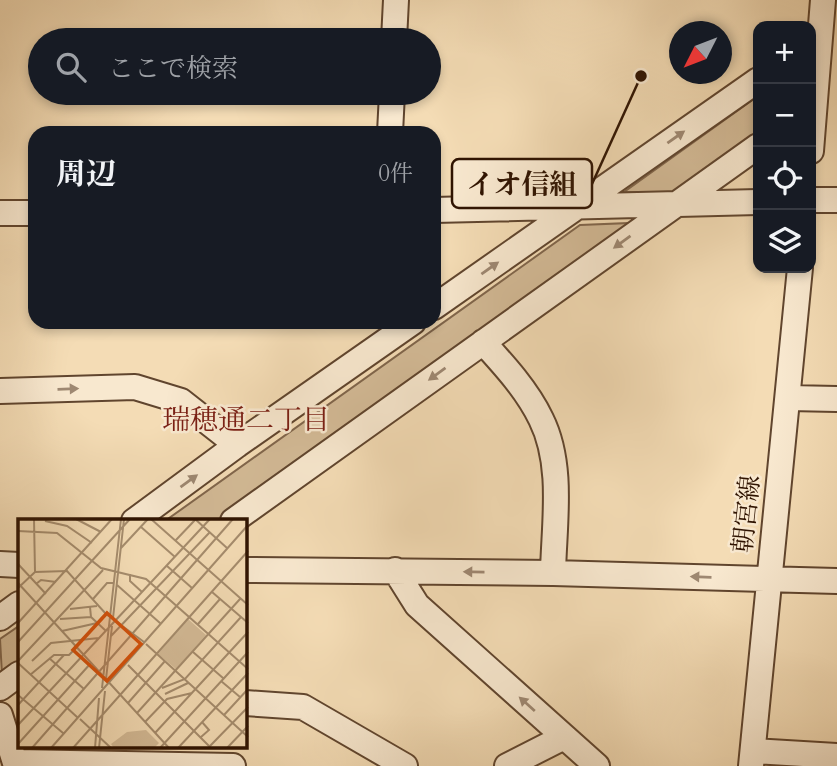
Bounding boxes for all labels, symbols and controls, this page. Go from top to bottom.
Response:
north arrow [669,21,732,84]
map controls [753,21,816,273]
button: + [753,21,816,84]
search box [28,28,441,105]
icon: search [52,48,90,86]
text: ここで検索 [108,51,238,86]
button: − [753,84,816,147]
one-way arrow [667,130,685,144]
button: locate [753,147,816,210]
text: 周辺 [56,154,116,195]
text: 0件 [378,158,413,189]
callout: イオ信組 [452,159,592,208]
text: イオ信組 [466,166,578,204]
button: layers [753,210,816,273]
one-way arrow [613,235,631,249]
one-way arrow [481,261,499,275]
one-way arrow [428,367,446,381]
one-way arrow [57,384,79,395]
district label: 瑞穂通二丁目 [162,401,330,439]
street label: 朝宮線 [725,473,768,555]
one-way arrow [180,474,198,488]
inset map [18,519,247,748]
one-way arrow [463,566,485,577]
one-way arrow [690,571,712,583]
one-way arrow [519,697,536,712]

